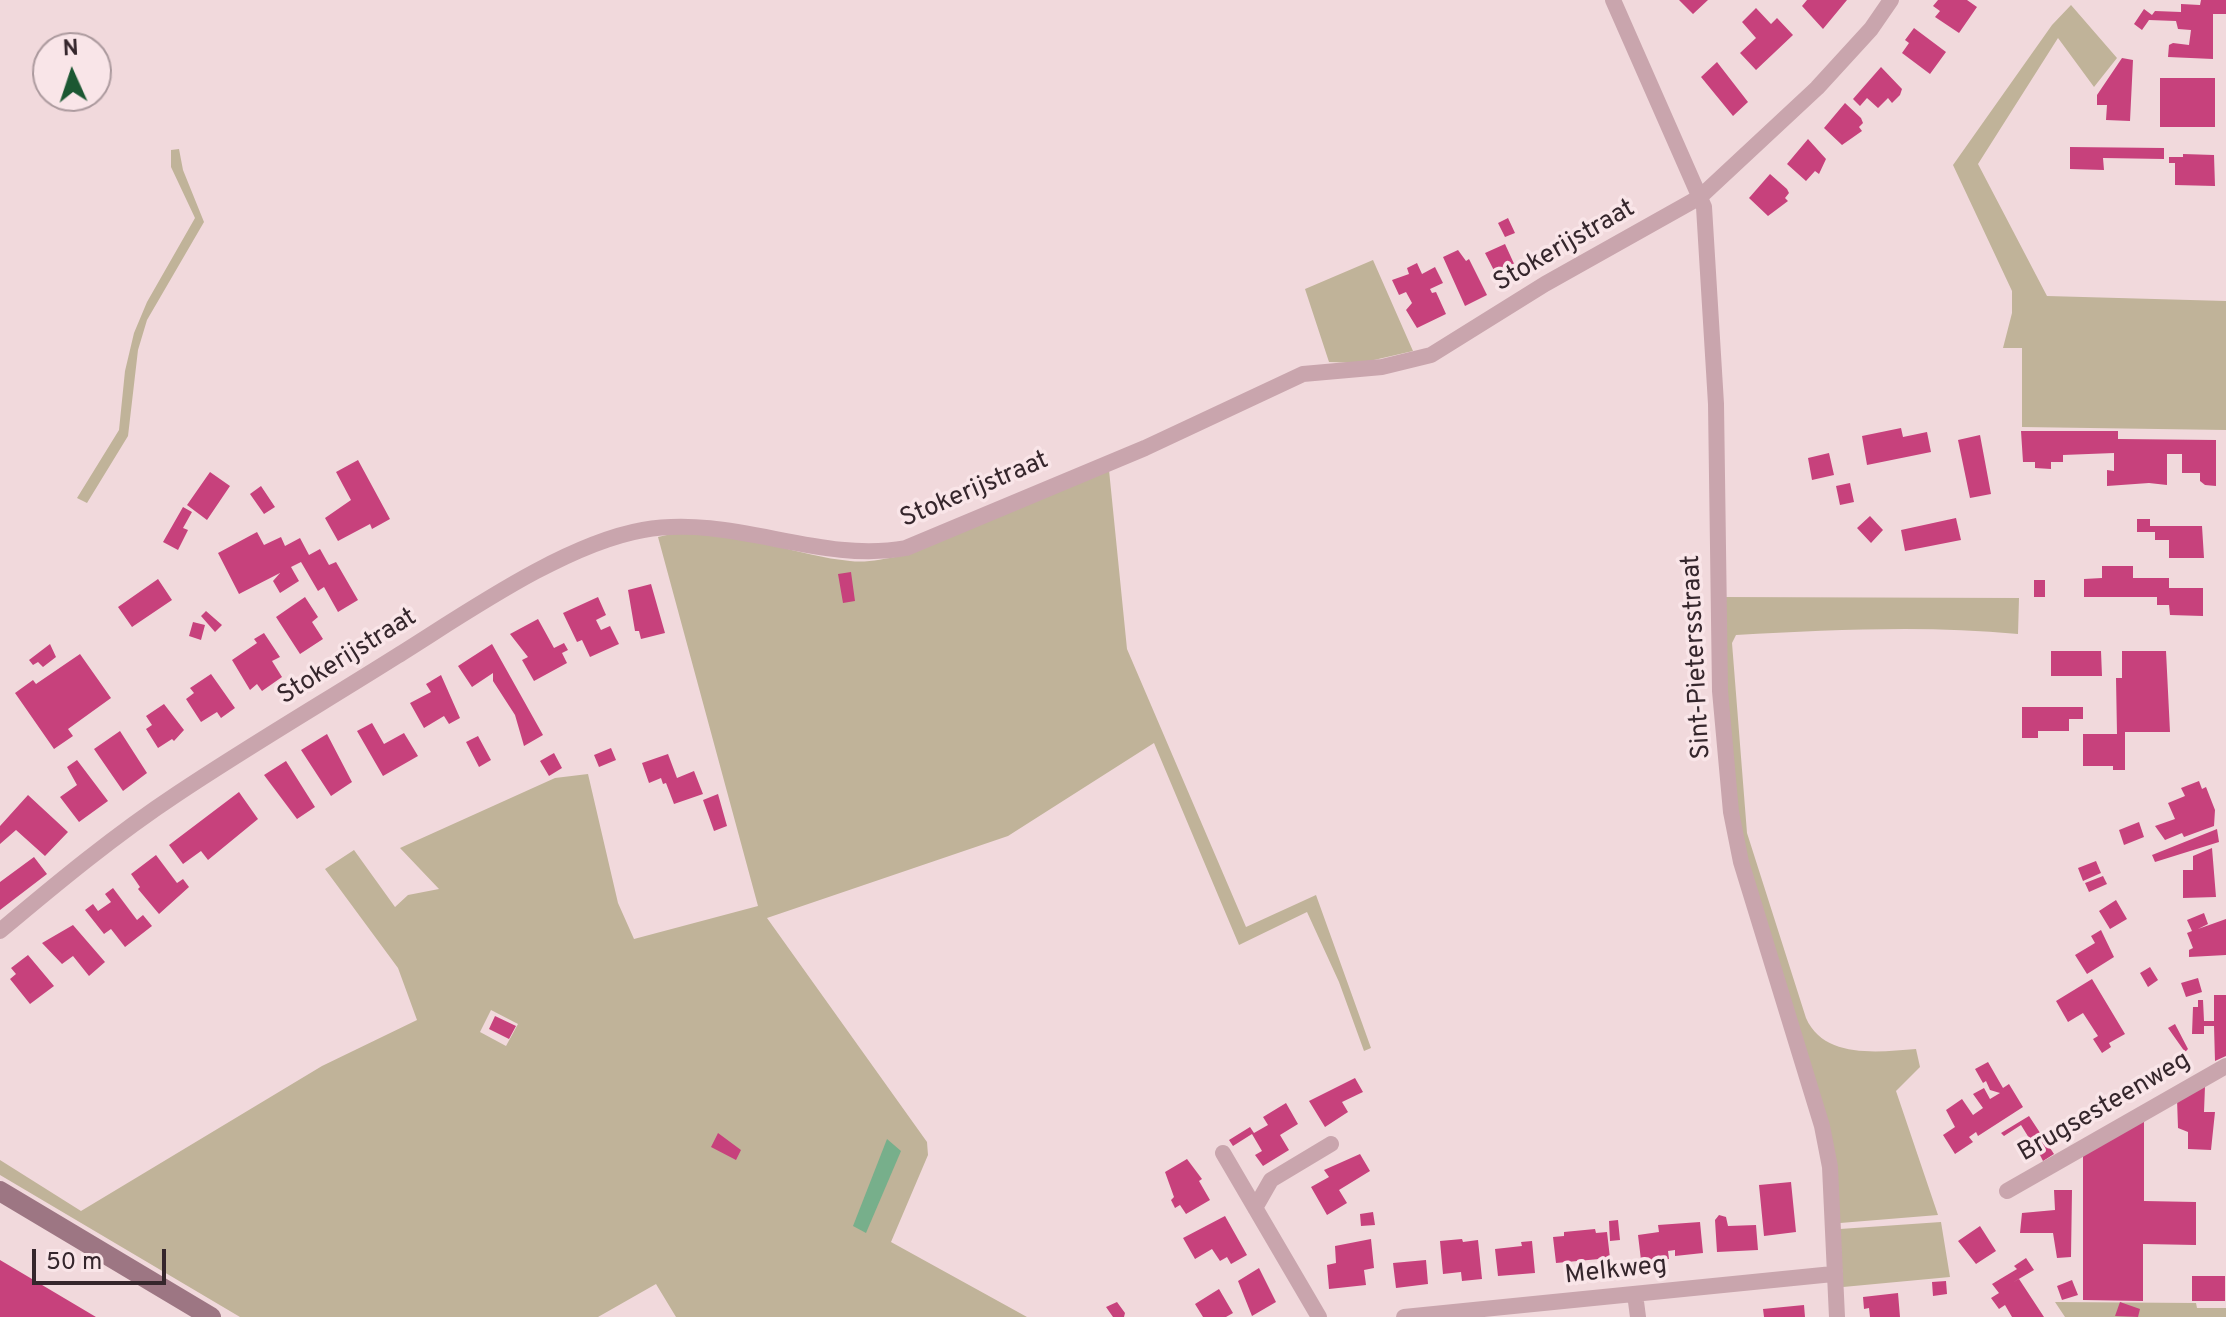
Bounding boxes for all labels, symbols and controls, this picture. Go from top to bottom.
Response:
north arrow [32,32,112,112]
text: N [62,36,79,63]
street label: Stokerijstraat [1489,194,1641,300]
street label: Stokerijstraat [896,446,1054,536]
street label: Sint-Pietersstraat [1677,554,1719,760]
street label: Stokerijstraat [273,603,423,713]
street label: Brugsesteenweg [2013,1046,2197,1170]
scale bar [36,1233,170,1283]
text: 50 m [46,1248,102,1278]
street label: Melkweg [1563,1251,1669,1293]

